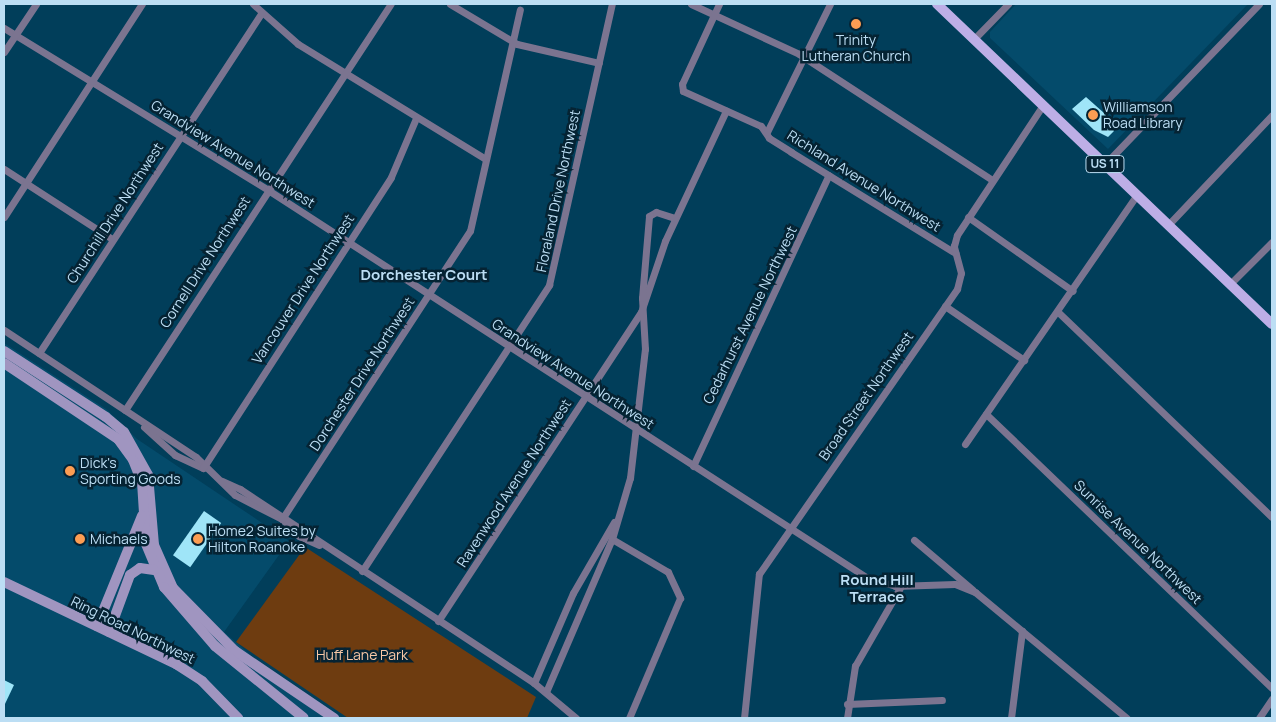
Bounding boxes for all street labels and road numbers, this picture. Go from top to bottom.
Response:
street label: Grandview Avenue Northwest [148,97,318,211]
street label: Floraland Drive Northwest [533,108,583,274]
street label: Richland Avenue Northwest [784,127,944,235]
street label: Churchill Drive Northwest [63,140,167,286]
road number: US 11 [1085,154,1125,173]
street label: Cornell Drive Northwest [156,193,254,331]
street label: Vancouver Drive Northwest [248,211,358,367]
street label: Cedarhurst Avenue Northwest [700,223,800,407]
street label: Dorchester Drive Northwest [306,294,418,454]
street label: Grandview Avenue Northwest [489,315,657,433]
street label: Broad Street Northwest [815,329,917,463]
street label: Ravenwood Avenue Northwest [453,396,575,570]
street label: Sunrise Avenue Northwest [1071,477,1205,607]
street label: Ring Road Northwest [68,593,198,667]

